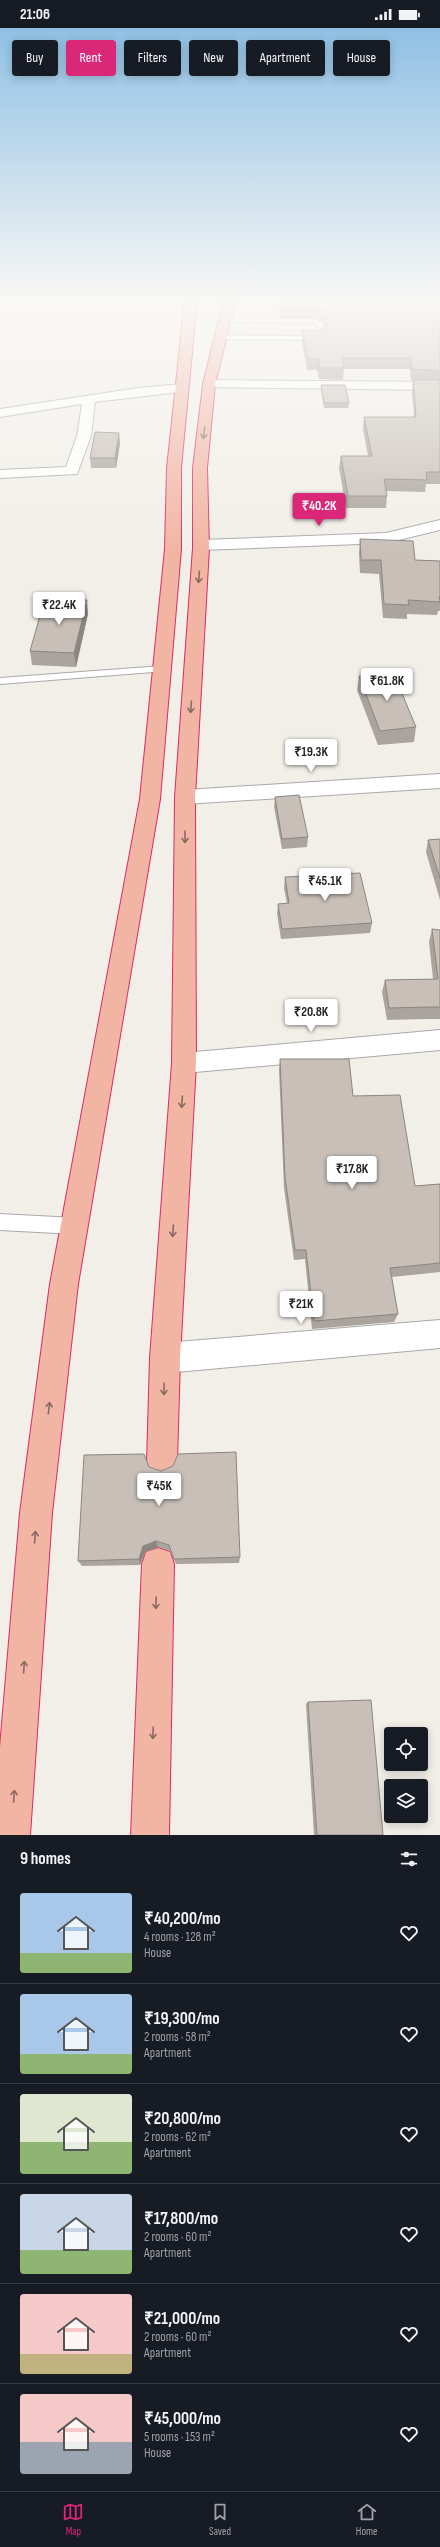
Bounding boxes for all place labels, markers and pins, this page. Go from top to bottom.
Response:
pin: ₹40.2K [286,493,352,527]
pin: ₹22.4K [26,592,92,626]
pin: ₹61.8K [354,668,420,702]
pin: ₹19.3K [278,739,344,773]
pin: ₹45.1K [292,868,358,902]
pin: ₹20.8K [278,999,344,1033]
pin: ₹17.8K [319,1156,385,1190]
pin: ₹21K [277,1291,325,1325]
pin: ₹45K [135,1473,183,1507]

